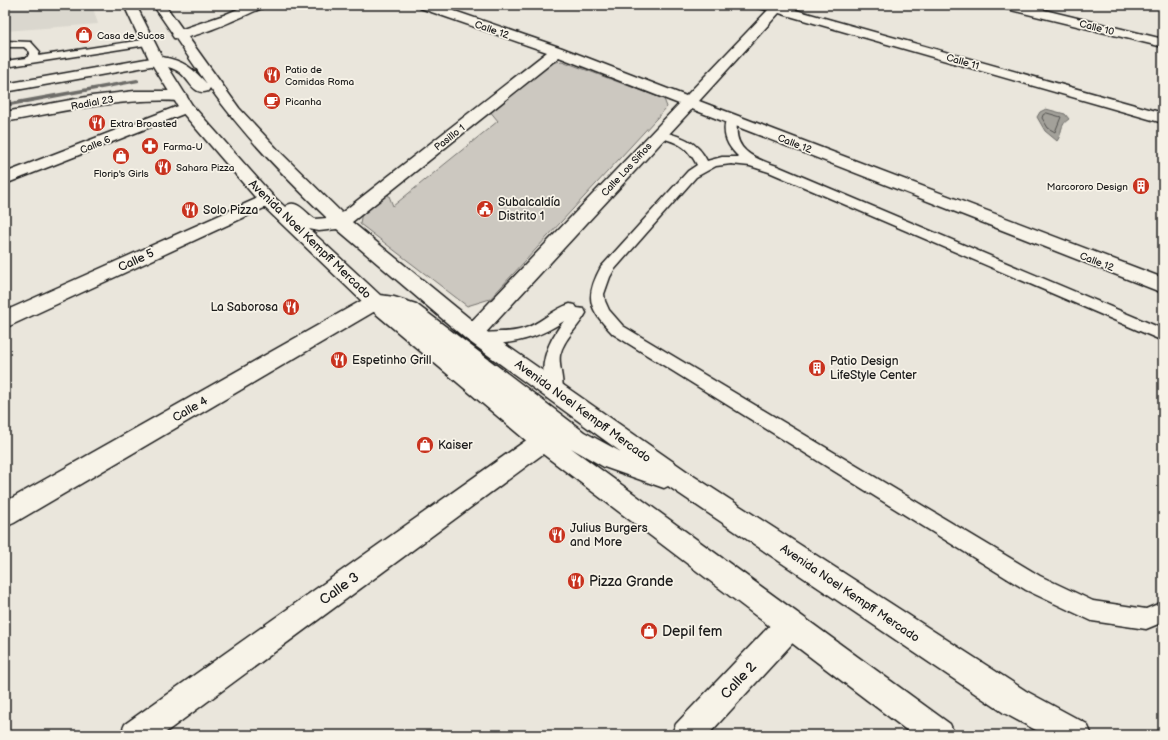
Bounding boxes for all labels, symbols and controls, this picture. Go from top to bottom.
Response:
street label: Calle 12 [473,18,511,41]
street label: Calle 10 [1078,18,1116,38]
shop icon: Casa de Sucos [74,25,94,45]
place label: Casa de Sucos [97,30,165,42]
street label: Calle 11 [945,52,981,72]
place label: Patio de Comidas Roma [285,64,354,88]
restaurant icon: Patio de Comidas Roma [262,65,282,85]
cafe icon: Picanha [262,91,282,111]
street label: Radial 23 [70,93,115,113]
place label: Picanha [285,96,322,108]
restaurant icon: Extra Broasted [87,113,107,133]
place label: Extra Broasted [110,118,177,130]
street label: Pasillo 1 [432,122,467,153]
street label: Calle 12 [776,132,813,156]
street label: Calle 6 [78,133,112,156]
pharmacy icon: Farma-U [140,136,160,156]
street label: Calle Los Siños [599,140,655,199]
place label: Farma-U [163,141,203,153]
shop icon: Florip's Girls [111,146,131,166]
restaurant icon: Sahara Pizza [153,157,173,177]
place label: Sahara Pizza [176,162,235,174]
place label: Florip's Girls [93,168,149,180]
building icon: Marcororo Design [1131,176,1151,196]
street label: Avenida Noel Kempff Mercado [245,177,374,302]
place label: Marcororo Design [1047,181,1128,193]
place label: Subalcaldía Distrito 1 [498,195,561,224]
public building icon: Subalcaldía Distrito 1 [475,199,495,219]
restaurant icon: Solo Pizza [180,200,200,220]
place label: Solo Pizza [203,203,258,218]
street label: Calle 5 [116,246,157,275]
street label: Calle 12 [1078,250,1115,274]
restaurant icon: La Saborosa [281,297,301,317]
place label: La Saborosa [210,300,278,315]
restaurant icon: Espetinho Grill [329,350,349,370]
place label: Espetinho Grill [352,353,431,368]
place label: Patio Design LifeStyle Center [830,354,917,383]
street label: Avenida Noel Kempff Mercado [512,357,654,466]
building icon: Patio Design LifeStyle Center [807,358,827,378]
street label: Calle 4 [170,393,211,425]
shop icon: Kaiser [415,435,435,455]
place label: Kaiser [438,438,473,453]
place label: Julius Burgers and More [570,521,648,550]
restaurant icon: Julius Burgers and More [547,525,567,545]
street label: Avenida Noel Kempff Mercado [777,541,922,646]
street label: Calle 3 [316,568,362,608]
restaurant icon: Pizza Grande [566,571,586,591]
place label: Pizza Grande [589,573,673,590]
shop icon: Depil fem [639,621,659,641]
place label: Depil fem [662,623,722,640]
street label: Calle 2 [717,658,760,702]

